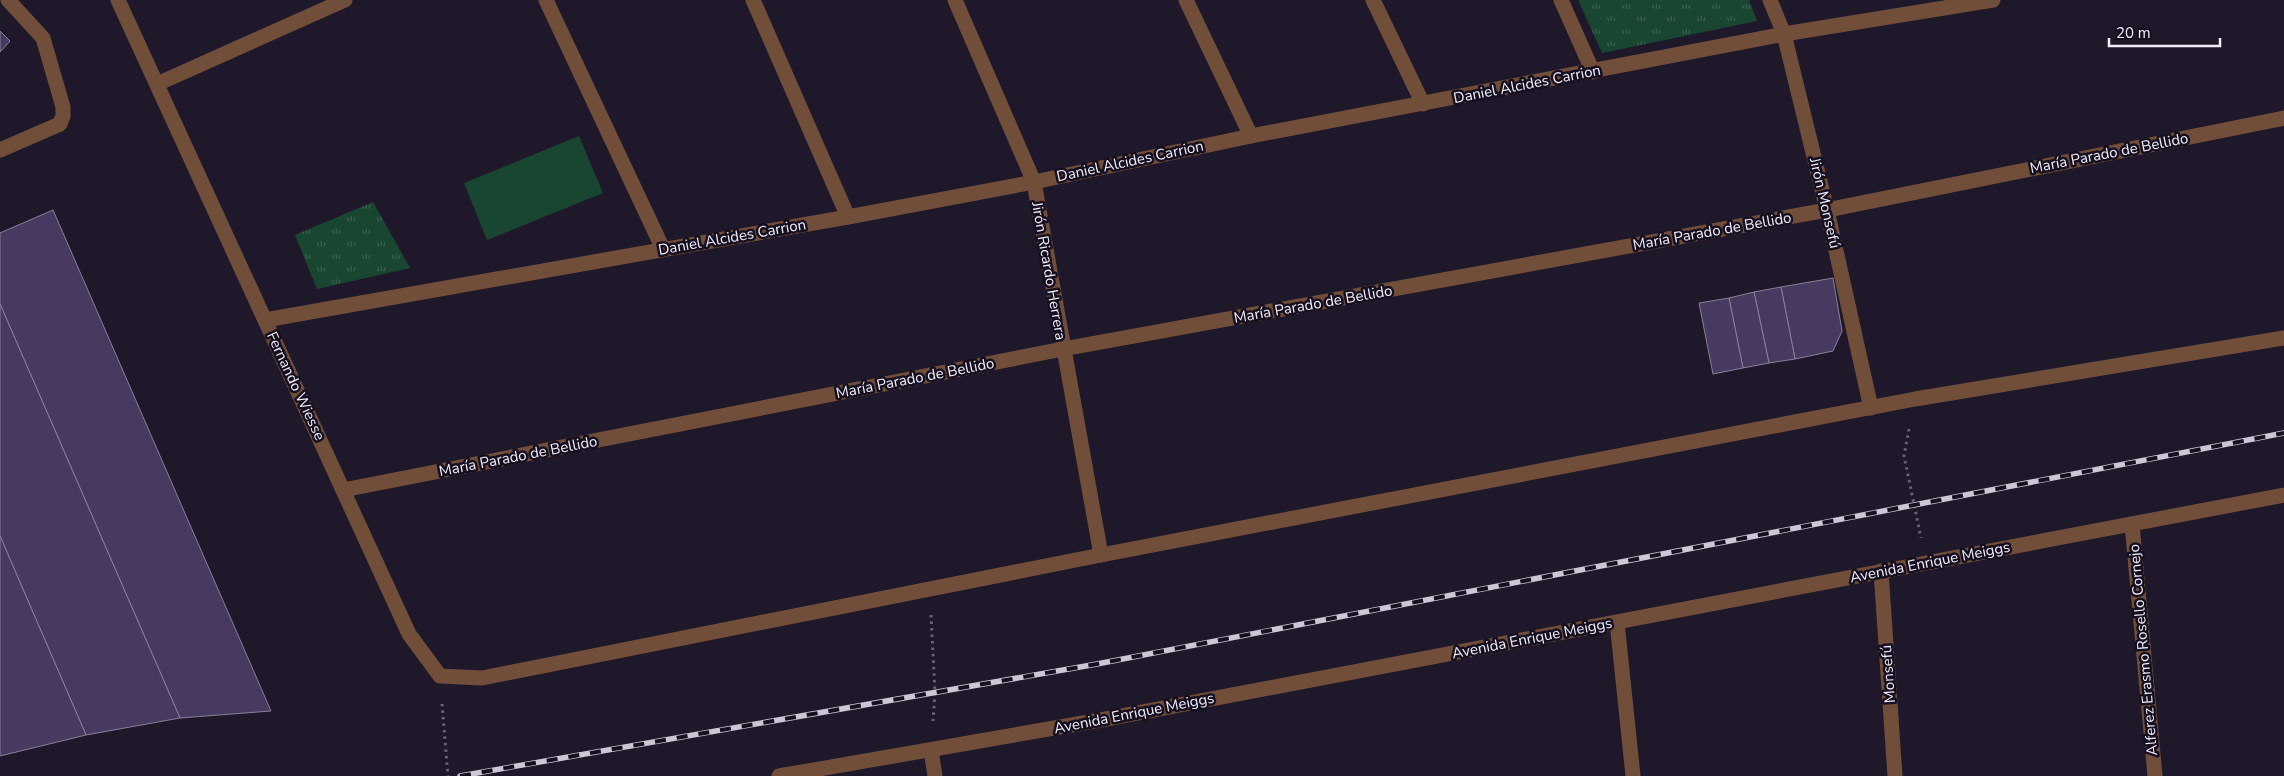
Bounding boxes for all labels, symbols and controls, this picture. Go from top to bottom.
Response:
scale bar [2109,15,2220,47]
text: 20 m [2116,23,2151,43]
street label: Daniel Alcides Carrion [1452,60,1602,108]
street label: María Parado de Bellido [2028,128,2190,178]
street label: Daniel Alcides Carrion [1055,136,1205,186]
street label: Jirón Monsefú [1805,155,1845,250]
street label: Jirón Ricardo Herrera [1027,199,1071,342]
street label: María Parado de Bellido [1631,207,1793,255]
street label: Daniel Alcides Carrion [657,214,807,260]
street label: María Parado de Bellido [1232,280,1394,328]
street label: Fernando Wiesse [262,328,330,444]
street label: María Parado de Bellido [834,353,996,403]
street label: María Parado de Bellido [437,431,599,481]
street label: Avenida Enrique Meiggs [1848,537,2012,587]
street label: Alferez Erasmo Rosello Cornejo [2124,543,2162,757]
street label: Avenida Enrique Meiggs [1450,613,1614,663]
street label: Monsefú [1876,644,1900,704]
street label: Avenida Enrique Meiggs [1052,688,1216,738]

